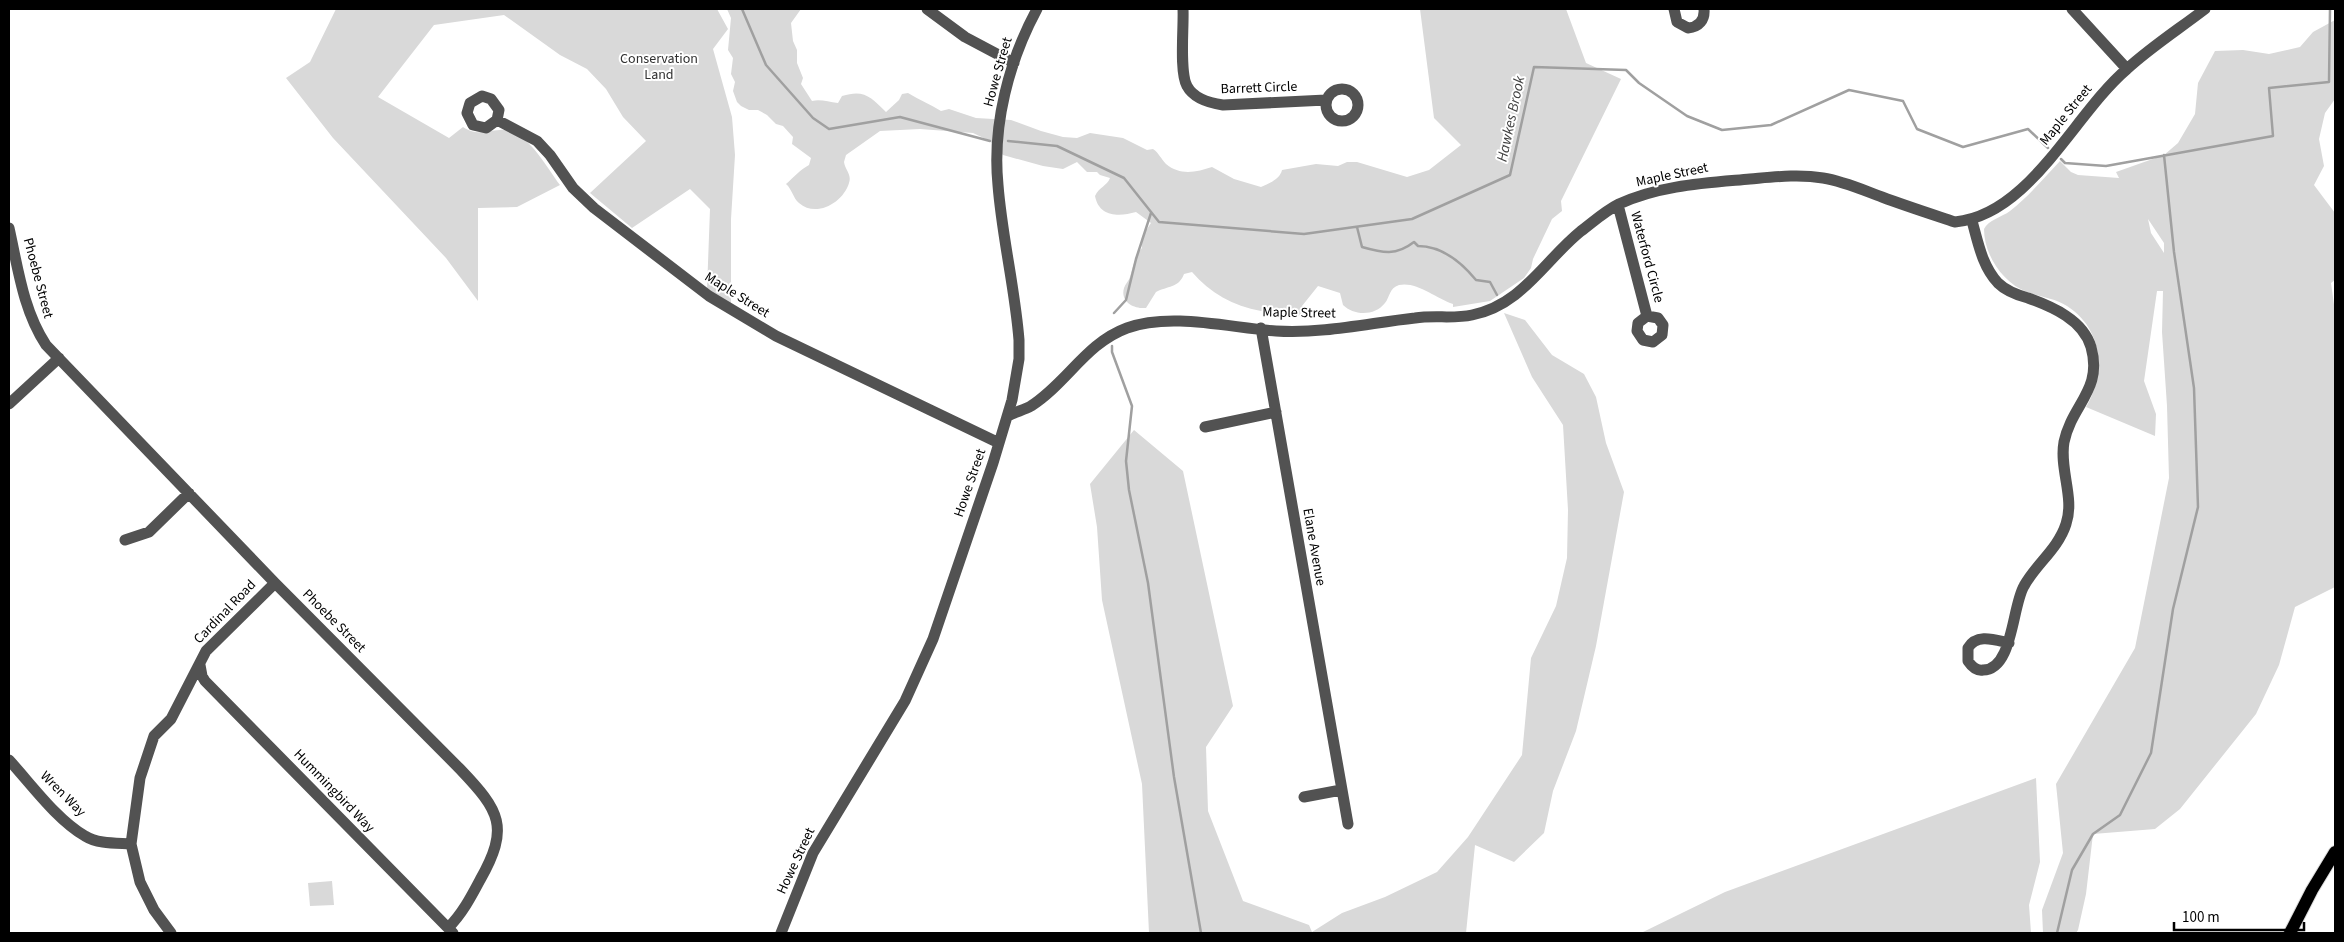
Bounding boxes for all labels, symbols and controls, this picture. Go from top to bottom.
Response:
street label: Howe Street [979,35,1018,109]
park label: Conservation Land [620,49,698,85]
water label: Hawkes Brook [1492,73,1531,164]
street label: Barrett Circle [1220,77,1298,99]
street label: Maple Street [2035,80,2097,150]
street label: Maple Street [1634,158,1710,192]
street label: Waterford Circle [1625,209,1669,305]
street label: Phoebe Street [18,235,58,321]
street label: Maple Street [701,267,774,323]
street label: Maple Street [1262,302,1336,324]
street label: Howe Street [949,446,991,520]
street label: Elane Avenue [1297,507,1331,587]
street label: Cardinal Road [189,576,261,648]
street label: Phoebe Street [298,585,370,657]
street label: Hummingbird Way [289,745,379,837]
street label: Wren Way [36,767,91,822]
street label: Howe Street [772,824,820,898]
scale bar [2174,900,2304,932]
text: 100 m [2182,907,2220,928]

